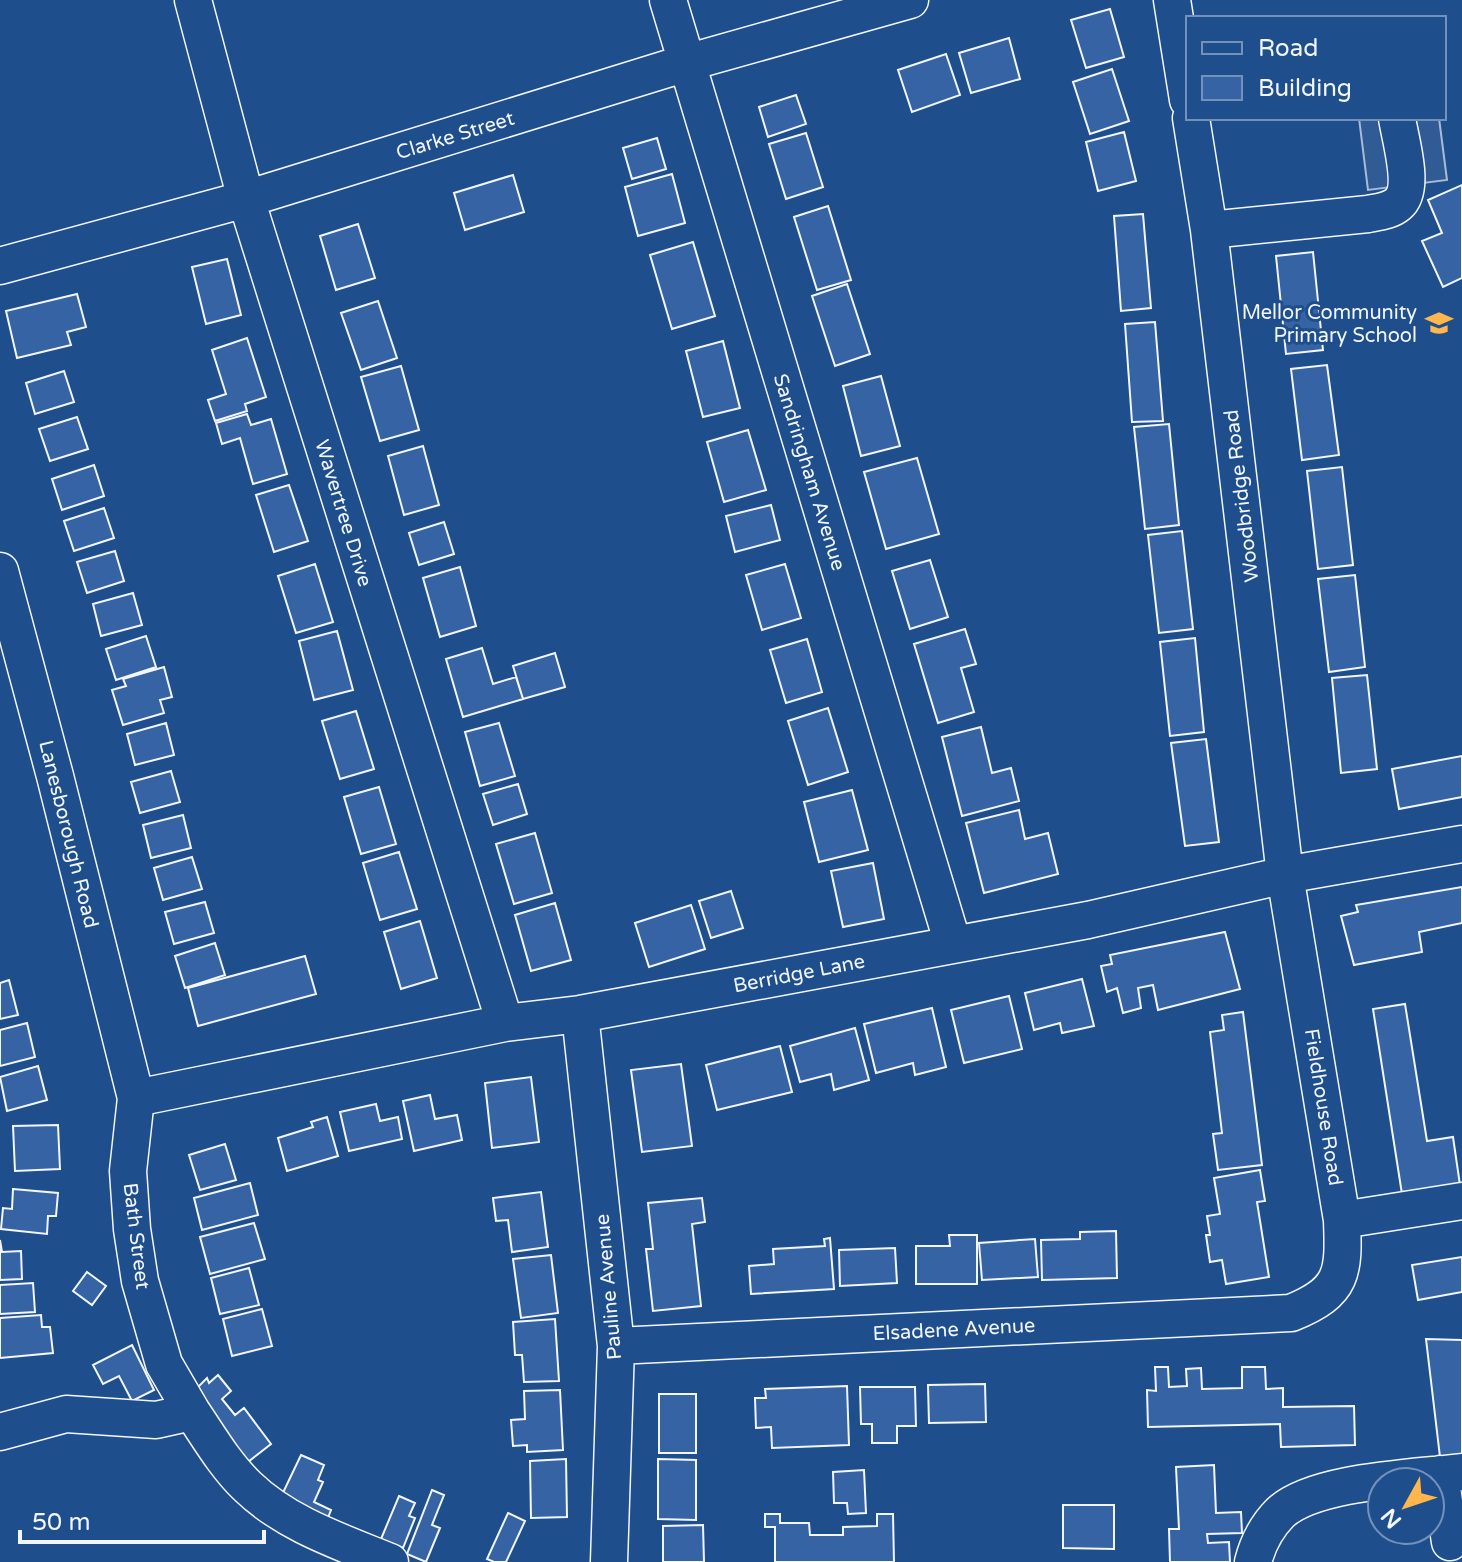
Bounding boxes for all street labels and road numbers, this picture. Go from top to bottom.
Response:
street label: Clarke Street [393,107,518,165]
street label: Sandringham Avenue [768,371,850,574]
street label: Woodbridge Road [1220,408,1264,583]
street label: Wavertree Drive [309,437,377,589]
street label: Lanesborough Road [33,738,103,931]
street label: Berridge Lane [731,949,867,998]
street label: Fieldhouse Road [1299,1027,1347,1187]
street label: Bath Street [118,1182,154,1291]
street label: Pauline Avenue [591,1213,627,1361]
street label: Elsadene Avenue [872,1314,1036,1346]

